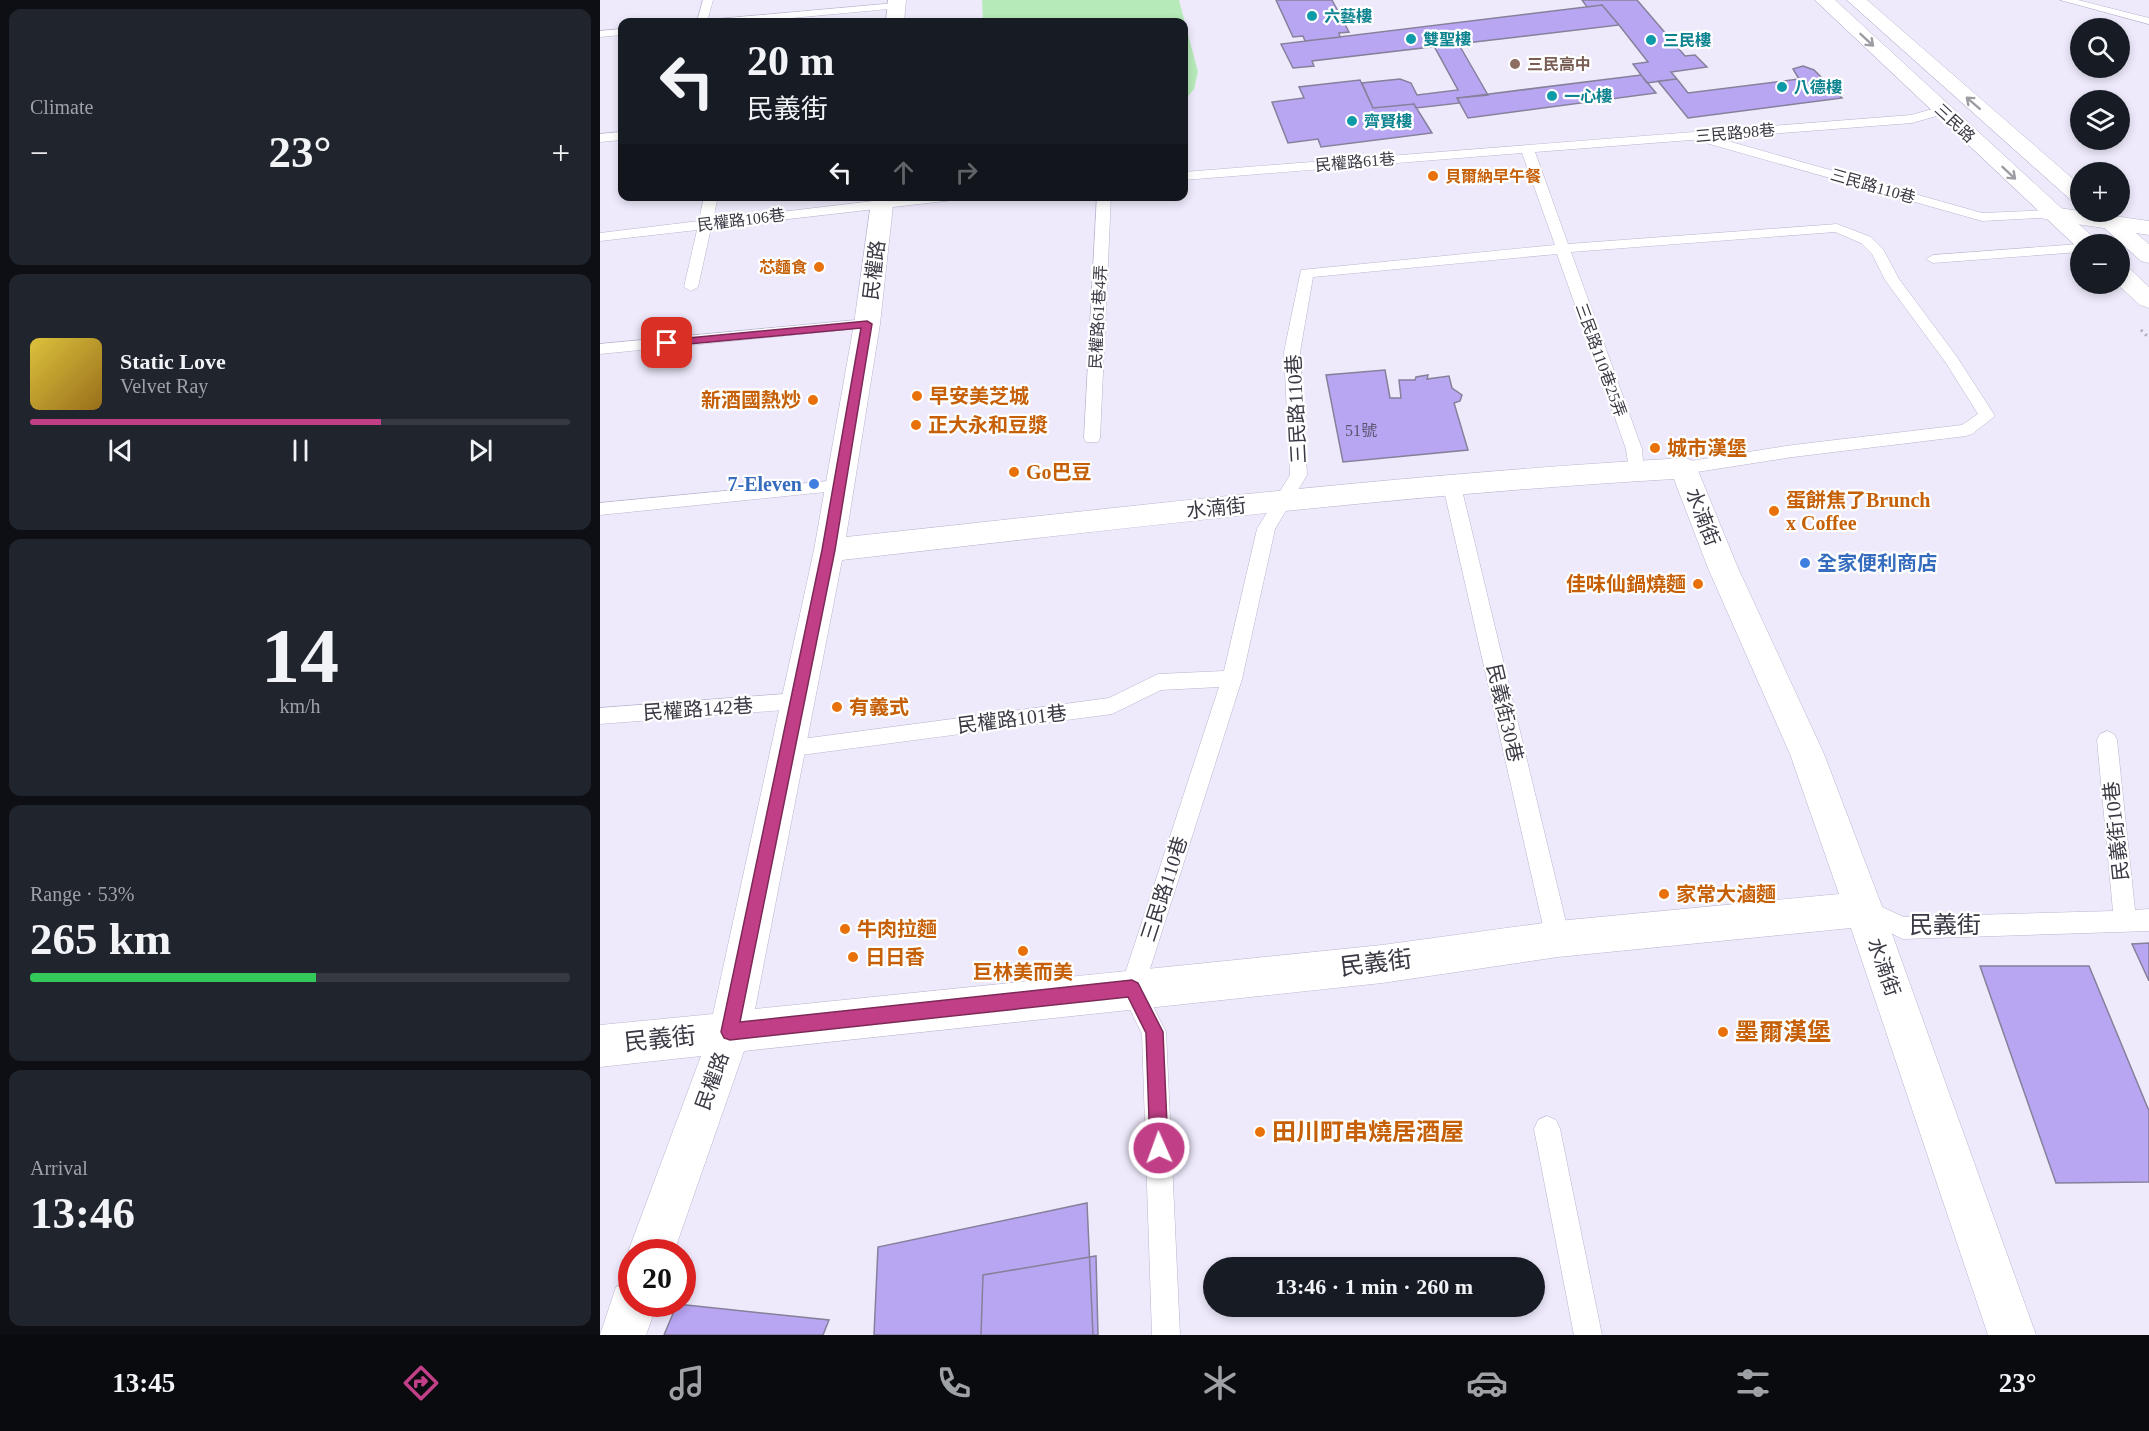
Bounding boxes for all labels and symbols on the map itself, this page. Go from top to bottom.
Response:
place label: 六藝樓 [1324,8,1372,25]
marker: 六藝樓 [1305,9,1319,23]
place label: 雙聖樓 [1423,31,1471,48]
marker: 雙聖樓 [1404,32,1418,46]
place label: 三民樓 [1663,32,1711,49]
marker: 三民樓 [1644,33,1658,47]
one-way arrow [1859,33,1874,47]
place label: 三民高中 [1527,56,1591,73]
marker: 三民高中 [1508,57,1522,71]
place label: 八德樓 [1794,78,1842,96]
marker: 八德樓 [1775,80,1789,94]
place label: 一心樓 [1564,88,1612,105]
marker: 一心樓 [1545,89,1559,103]
one-way arrow [1966,96,1981,110]
street label: 三民路 [1932,100,1978,146]
place label: 齊賢樓 [1364,113,1412,130]
marker: 齊賢樓 [1345,114,1359,128]
street label: 三民路98巷 [1694,121,1776,145]
street label: 民權路61巷 [1314,150,1396,174]
street label: 三民路110巷 [1829,166,1917,206]
one-way arrow [2001,166,2016,180]
place label: 貝爾納早午餐 [1445,168,1541,185]
marker: 貝爾納早午餐 [1426,169,1440,183]
street label: 民權路106巷 [696,206,786,234]
street label: 民權路 [859,239,889,301]
place label: 芯麵食 [759,258,807,276]
marker: 芯麵食 [812,260,826,274]
street label: 民權路61巷4弄 [1087,265,1109,369]
street label: 三民路110巷25弄 [1573,301,1629,419]
pin [641,317,692,368]
street label: 三民路110巷 [1282,354,1310,464]
place label: 早安美芝城 [929,385,1029,407]
place label: 新酒國熱炒 [701,389,801,411]
marker: 早安美芝城 [910,389,924,403]
marker: 新酒國熱炒 [806,393,820,407]
place label: 正大永和豆漿 [928,414,1048,436]
marker: 正大永和豆漿 [909,418,923,432]
house number: 51號 [1345,422,1377,439]
place label: 城市漢堡 [1667,437,1747,459]
marker: 城市漢堡 [1648,441,1662,455]
place label: Go巴豆 [1026,461,1092,483]
marker: Go巴豆 [1007,465,1021,479]
place label: 7-Eleven [728,473,802,495]
marker: 7-Eleven [807,477,821,491]
street label: 水湳街 [1682,485,1724,549]
place label: 蛋餅焦了Brunch x Coffee [1786,489,1930,534]
street label: 水湳街 [1185,494,1247,522]
marker: 蛋餅焦了Brunch x Coffee [1767,504,1781,518]
place label: 全家便利商店 [1817,552,1937,574]
marker: 全家便利商店 [1798,556,1812,570]
place label: 佳味仙鍋燒麵 [1566,573,1686,595]
marker: 佳味仙鍋燒麵 [1691,577,1705,591]
street label: 民義街30巷 [1483,662,1527,764]
street label: 民權路142巷 [642,694,754,724]
place label: 有義式 [849,696,909,718]
marker: 有義式 [830,700,844,714]
street label: 民權路101巷 [956,701,1068,737]
street label: 民義街10巷 [2100,780,2132,882]
street label: 三民路110巷 [1137,834,1191,944]
place label: 家常大滷麵 [1676,883,1776,905]
marker: 家常大滷麵 [1657,887,1671,901]
street label: 民義街 [1909,912,1981,938]
place label: 牛肉拉麵 [857,918,937,940]
marker: 牛肉拉麵 [838,922,852,936]
street label: 水湳街 [1864,935,1904,999]
marker: 巨林美而美 [1016,944,1030,958]
place label: 日日香 [865,946,925,968]
street label: 民義街 [1339,946,1413,980]
marker: 日日香 [846,950,860,964]
place label: 巨林美而美 [973,961,1073,983]
place label: 墨爾漢堡 [1735,1019,1831,1045]
street label: 民義街 [623,1022,697,1056]
marker: 墨爾漢堡 [1716,1025,1730,1039]
street label: 民權路 [691,1049,733,1113]
position arrow [1127,1116,1191,1180]
place label: 田川町串燒居酒屋 [1272,1119,1464,1145]
marker: 田川町串燒居酒屋 [1253,1125,1267,1139]
speed limit sign: 20 [618,1239,696,1317]

